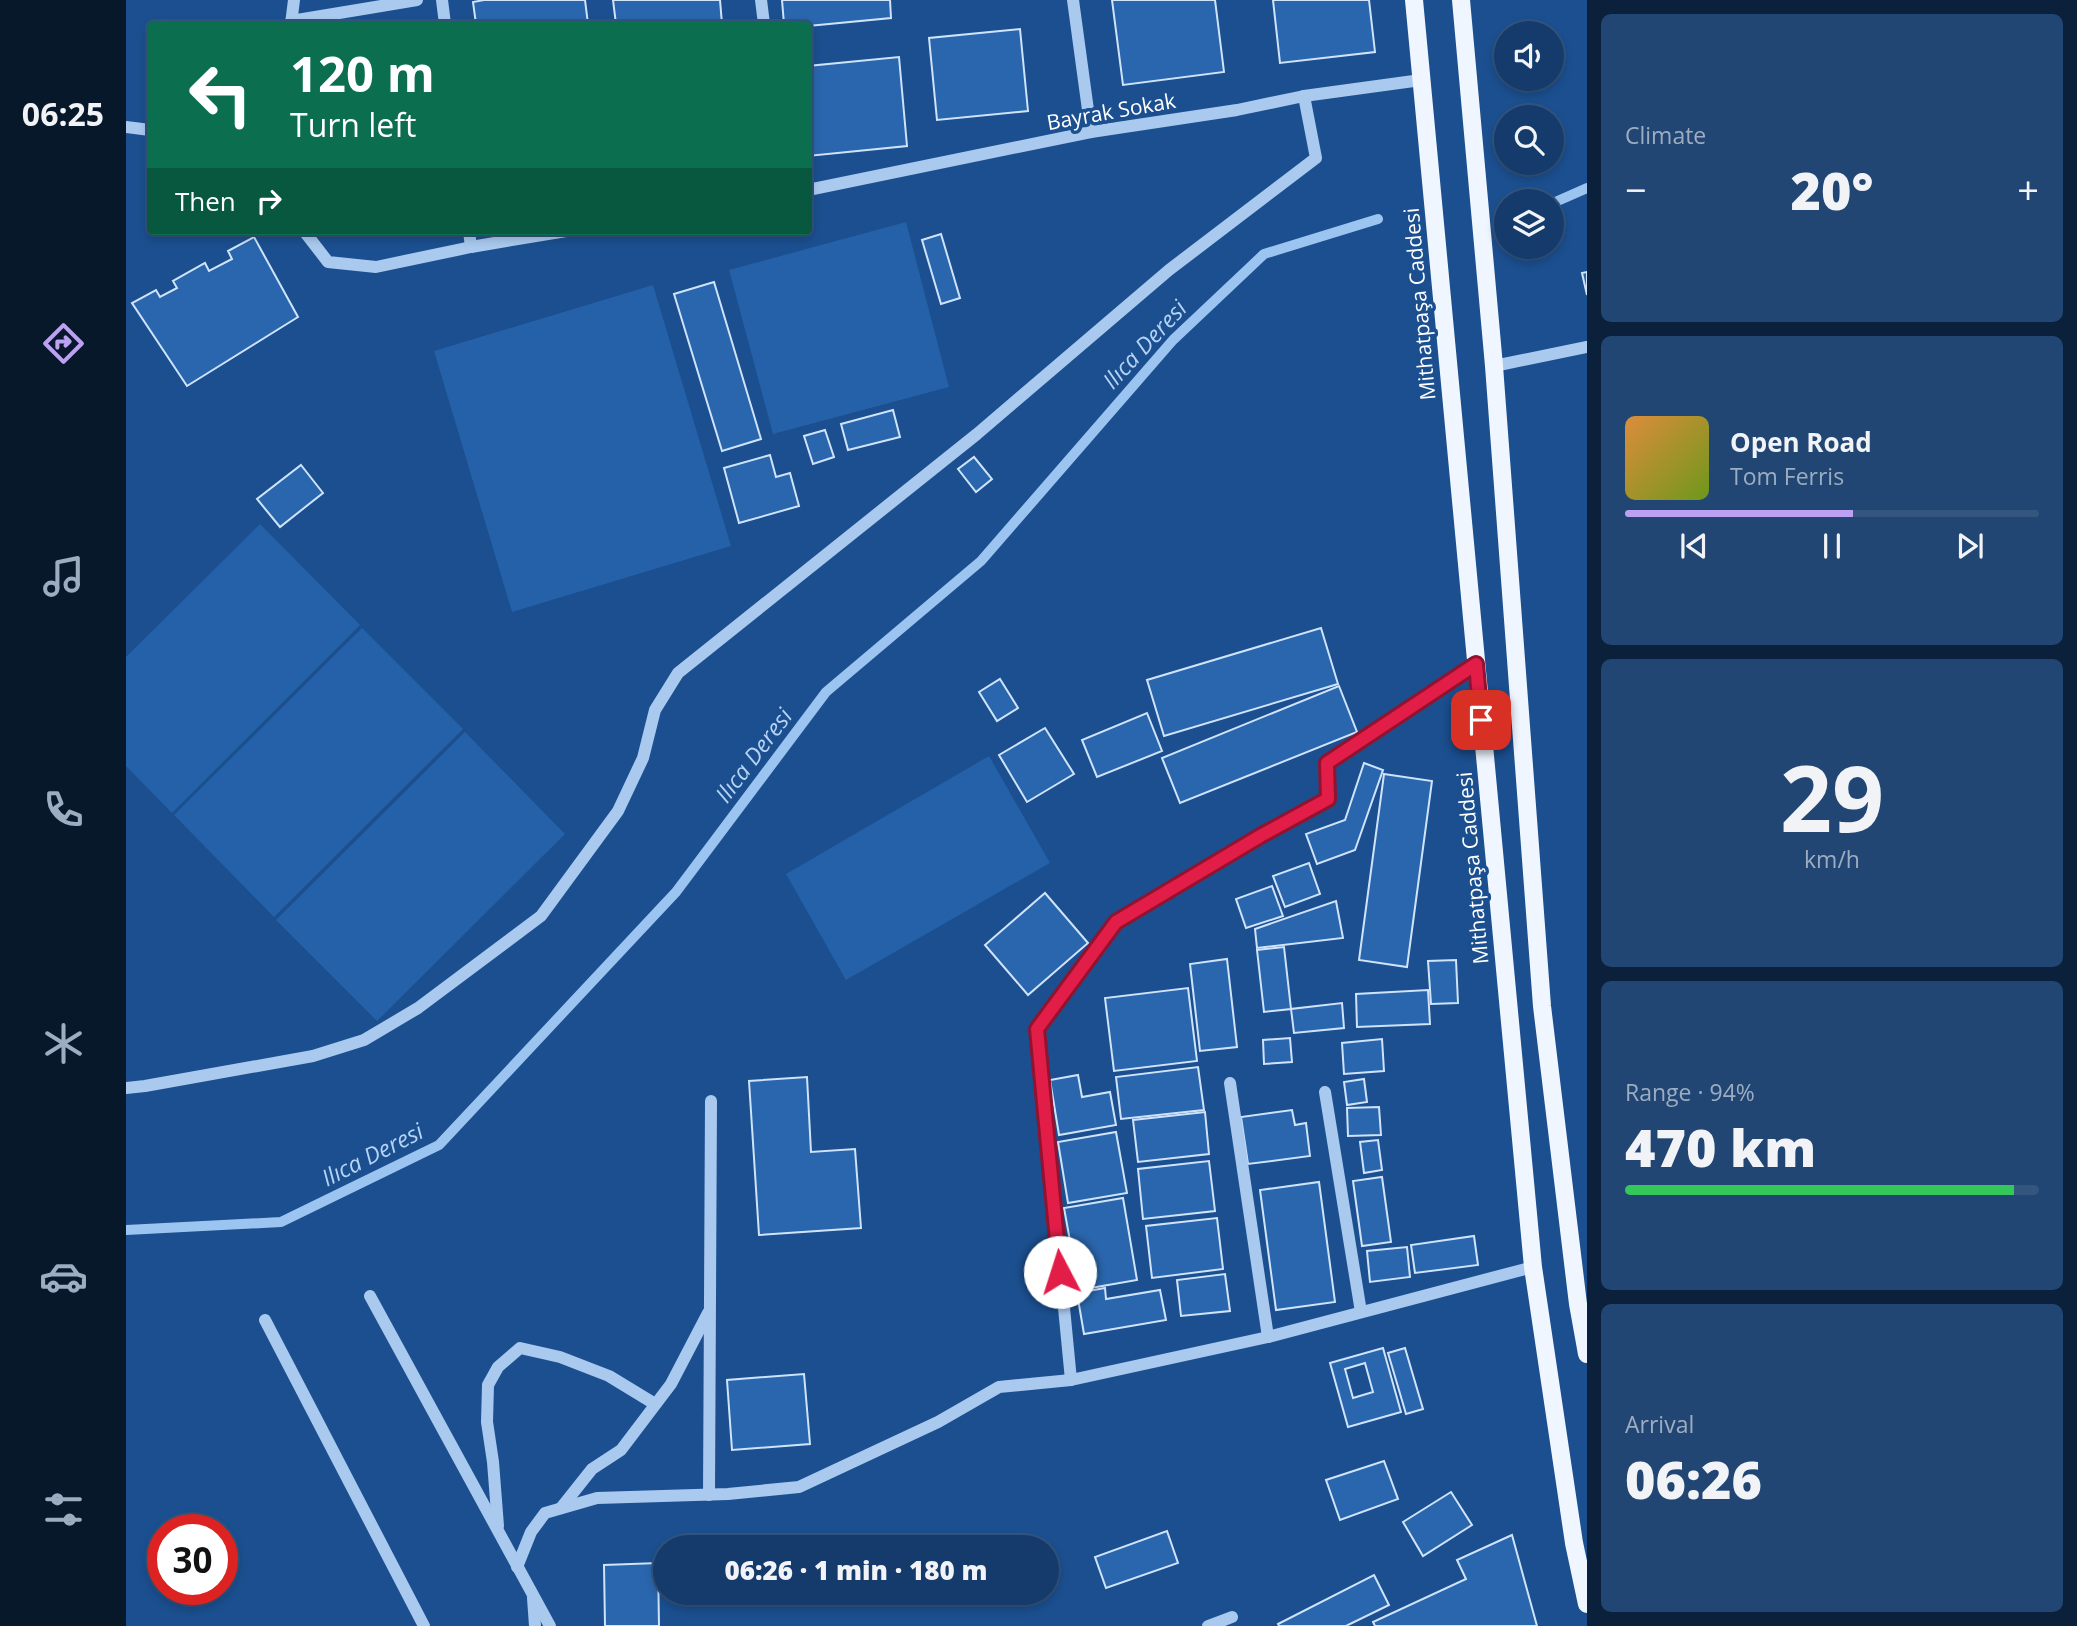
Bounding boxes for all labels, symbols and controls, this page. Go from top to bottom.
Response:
map controls [1494,21,1564,259]
button: sound [1494,21,1564,91]
text: 120 m [290,40,435,106]
icon: left [175,49,266,140]
street label: Bayrak Sokak [1044,86,1178,136]
text: 06:25 [22,92,104,135]
text: Turn left [290,103,416,146]
button: search [1494,105,1564,175]
text: Climate [1625,119,1706,151]
text: 20° [1791,154,1873,225]
text: − [1625,163,1647,215]
text: + [2017,163,2039,215]
icon: right [250,182,288,220]
text: Then [175,183,236,219]
button: layers [1494,189,1564,259]
street label: Mithatpaşa Caddesi [1397,207,1441,401]
water label: Ilıca Deresi [1095,292,1194,395]
icon: directions [39,319,88,368]
text: Open Road [1730,424,1872,460]
text: Tom Ferris [1730,460,1844,492]
icon: previous [1675,527,1713,565]
icon: pause [1813,527,1851,565]
icon: next [1951,527,1989,565]
icon: music [39,552,88,601]
pin [1451,690,1511,750]
water label: Ilıca Deresi [707,700,800,809]
icon: arrive [1462,701,1500,739]
text: 29 [1780,735,1884,859]
street label: Mithatpaşa Caddesi [1450,771,1494,965]
icon: phone [39,785,88,834]
text: km/h [1804,843,1860,875]
icon: climate [39,1019,88,1068]
text: Range · 94% [1625,1076,1755,1108]
text: 470 km [1625,1111,1816,1182]
water label: Ilıca Deresi [316,1114,429,1193]
position arrow [1023,1235,1097,1309]
icon: car [39,1252,88,1301]
text: Arrival [1625,1408,1694,1440]
text: 06:26 [1625,1443,1762,1514]
icon: filters [39,1485,88,1534]
speed limit sign: 30 [147,1514,238,1605]
text: 06:26 · 1 min · 180 m [725,1552,987,1588]

